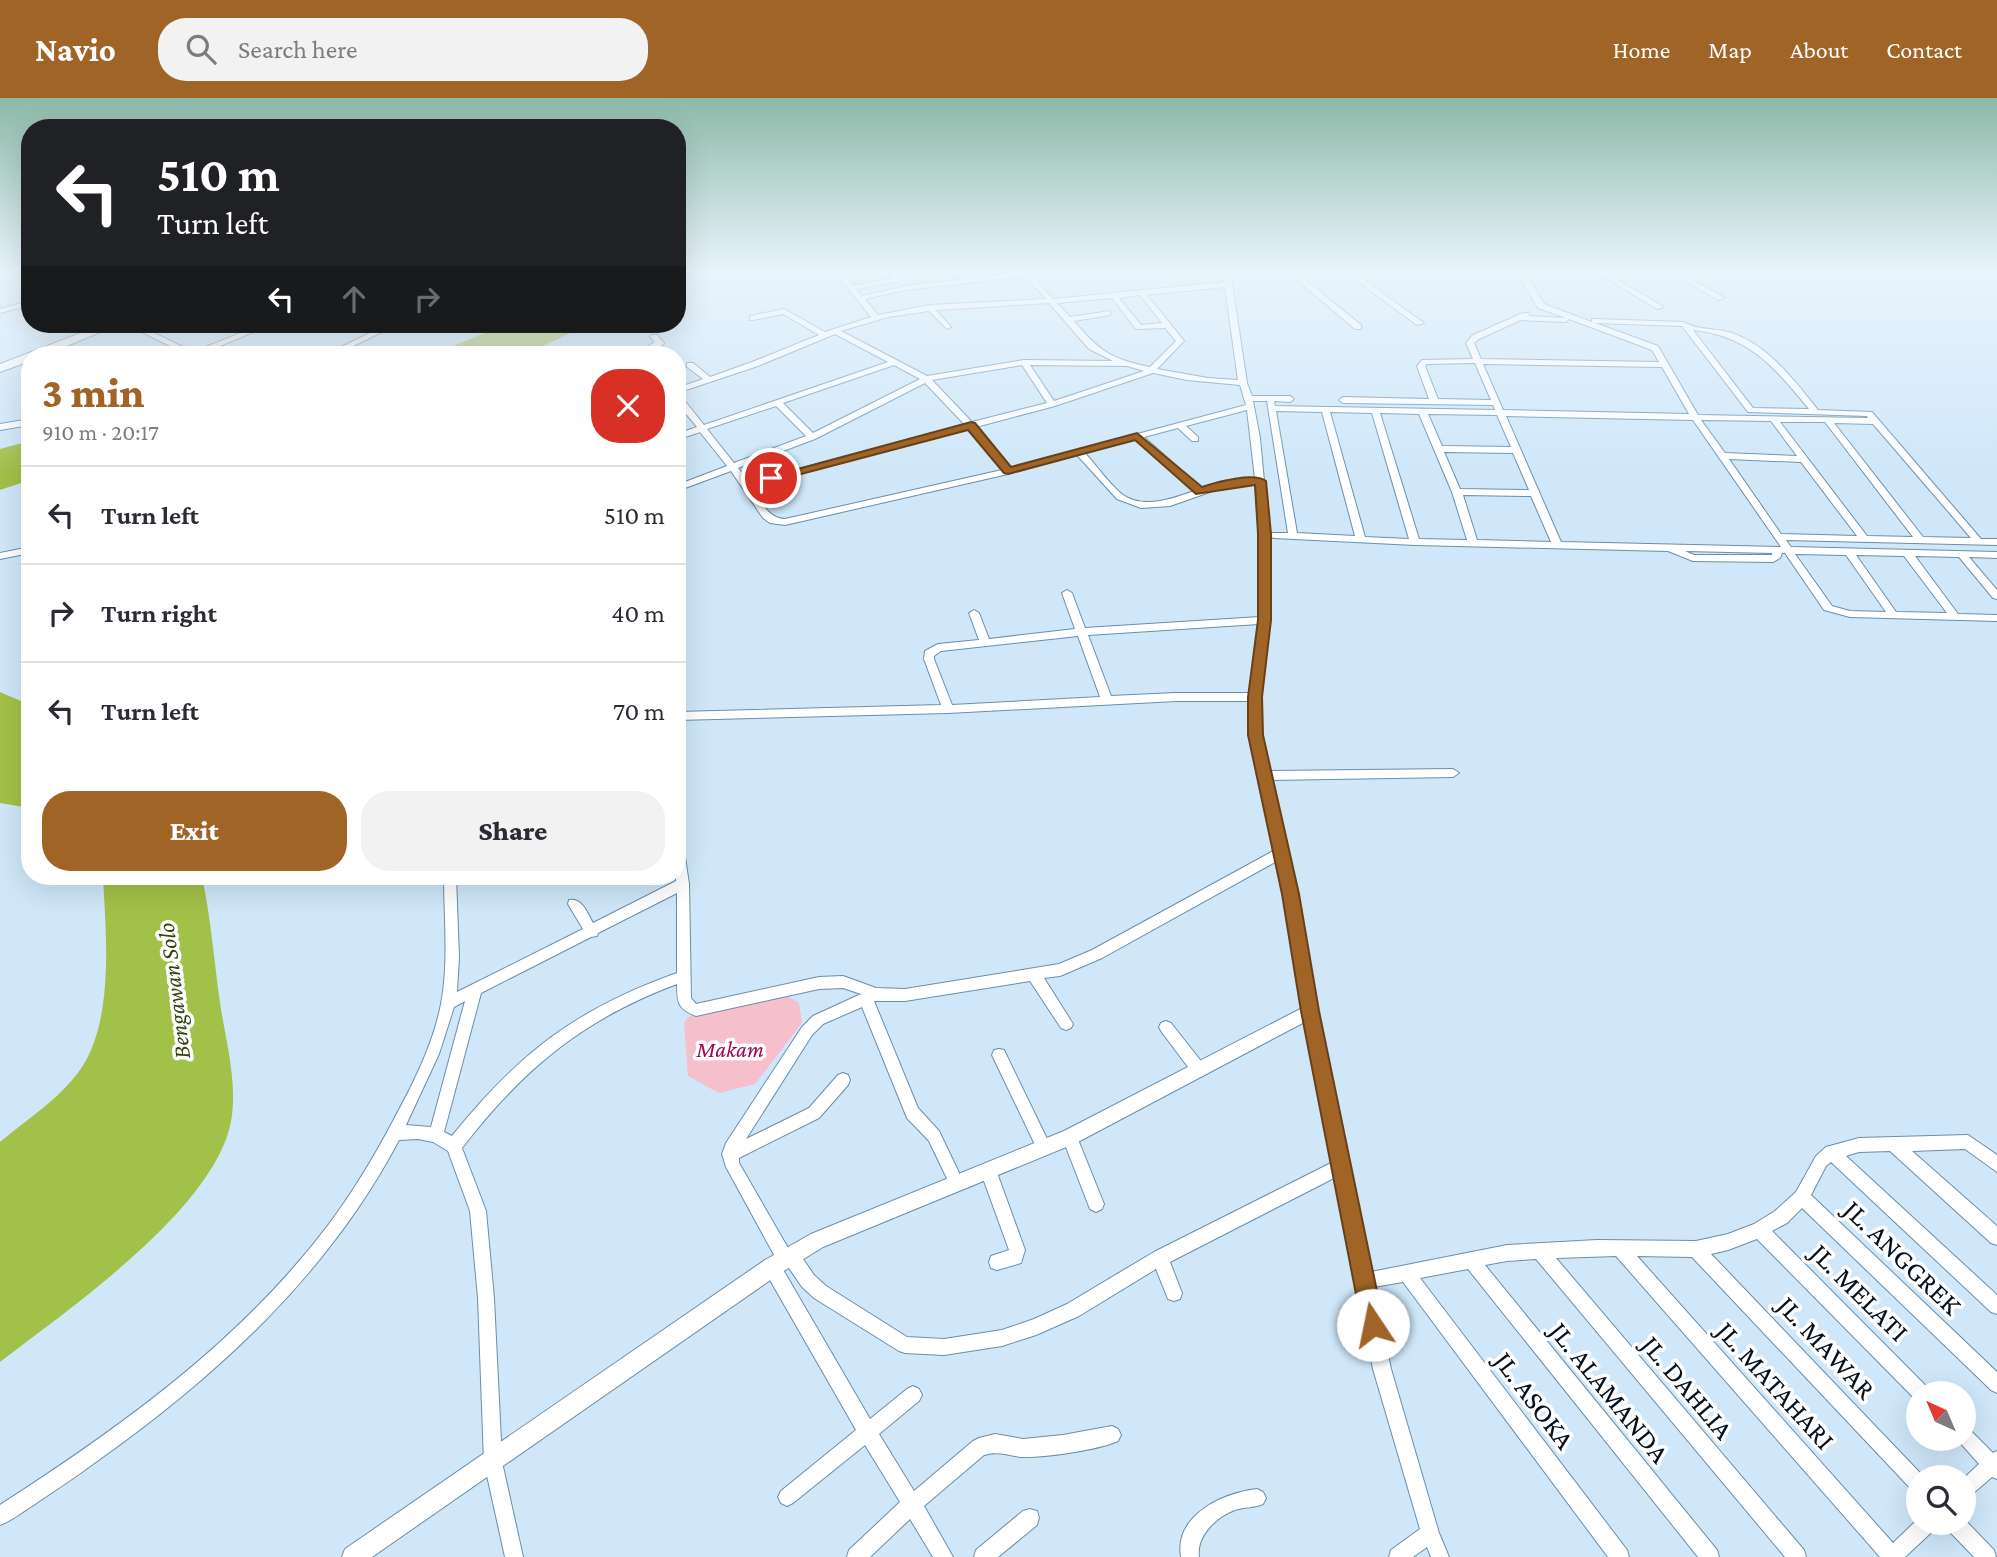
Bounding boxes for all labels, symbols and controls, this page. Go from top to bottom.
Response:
search box [158,18,648,81]
icon: search [182,30,220,68]
text: Navio [35,31,116,68]
text: Search here [238,35,357,64]
text: Home [1613,36,1670,63]
text: Map [1708,36,1752,63]
text: About [1790,36,1848,63]
text: Contact [1886,36,1962,63]
icon: left [42,147,133,238]
text: 510 m [157,147,280,202]
text: Turn left [157,205,268,241]
icon: left [262,280,300,318]
icon: ahead [335,280,373,318]
icon: right [408,280,446,318]
text: 3 min [42,369,145,416]
button: close [591,369,665,443]
text: 910 m · 20:17 [42,419,159,445]
pin [741,448,801,508]
icon: arrive [752,459,790,497]
icon: left [42,496,80,534]
text: Turn left [101,501,199,530]
text: 510 m [604,501,665,530]
icon: right [42,594,80,632]
text: Turn right [101,599,217,628]
text: 40 m [611,599,665,628]
icon: left [42,692,80,730]
text: Turn left [101,697,199,726]
text: 70 m [613,697,665,726]
button: Exit [42,791,347,871]
button: Share [361,791,665,871]
water label: Bengawan Solo [152,921,195,1061]
park label: Makam [695,1036,764,1062]
street label: JL. ANGGREK [1836,1192,1968,1321]
street label: JL. MELATI [1802,1235,1915,1348]
street label: JL. MAWAR [1769,1287,1882,1405]
position arrow [1336,1288,1410,1362]
street label: JL. ALAMANDA [1542,1313,1676,1469]
street label: JL. MATAHARI [1708,1313,1841,1455]
street label: JL. DAHLIA [1634,1327,1740,1445]
street label: JL. ASOKA [1486,1343,1581,1455]
north arrow [1906,1381,1976,1451]
map controls [1906,1381,1976,1535]
button: search [1906,1465,1976,1535]

